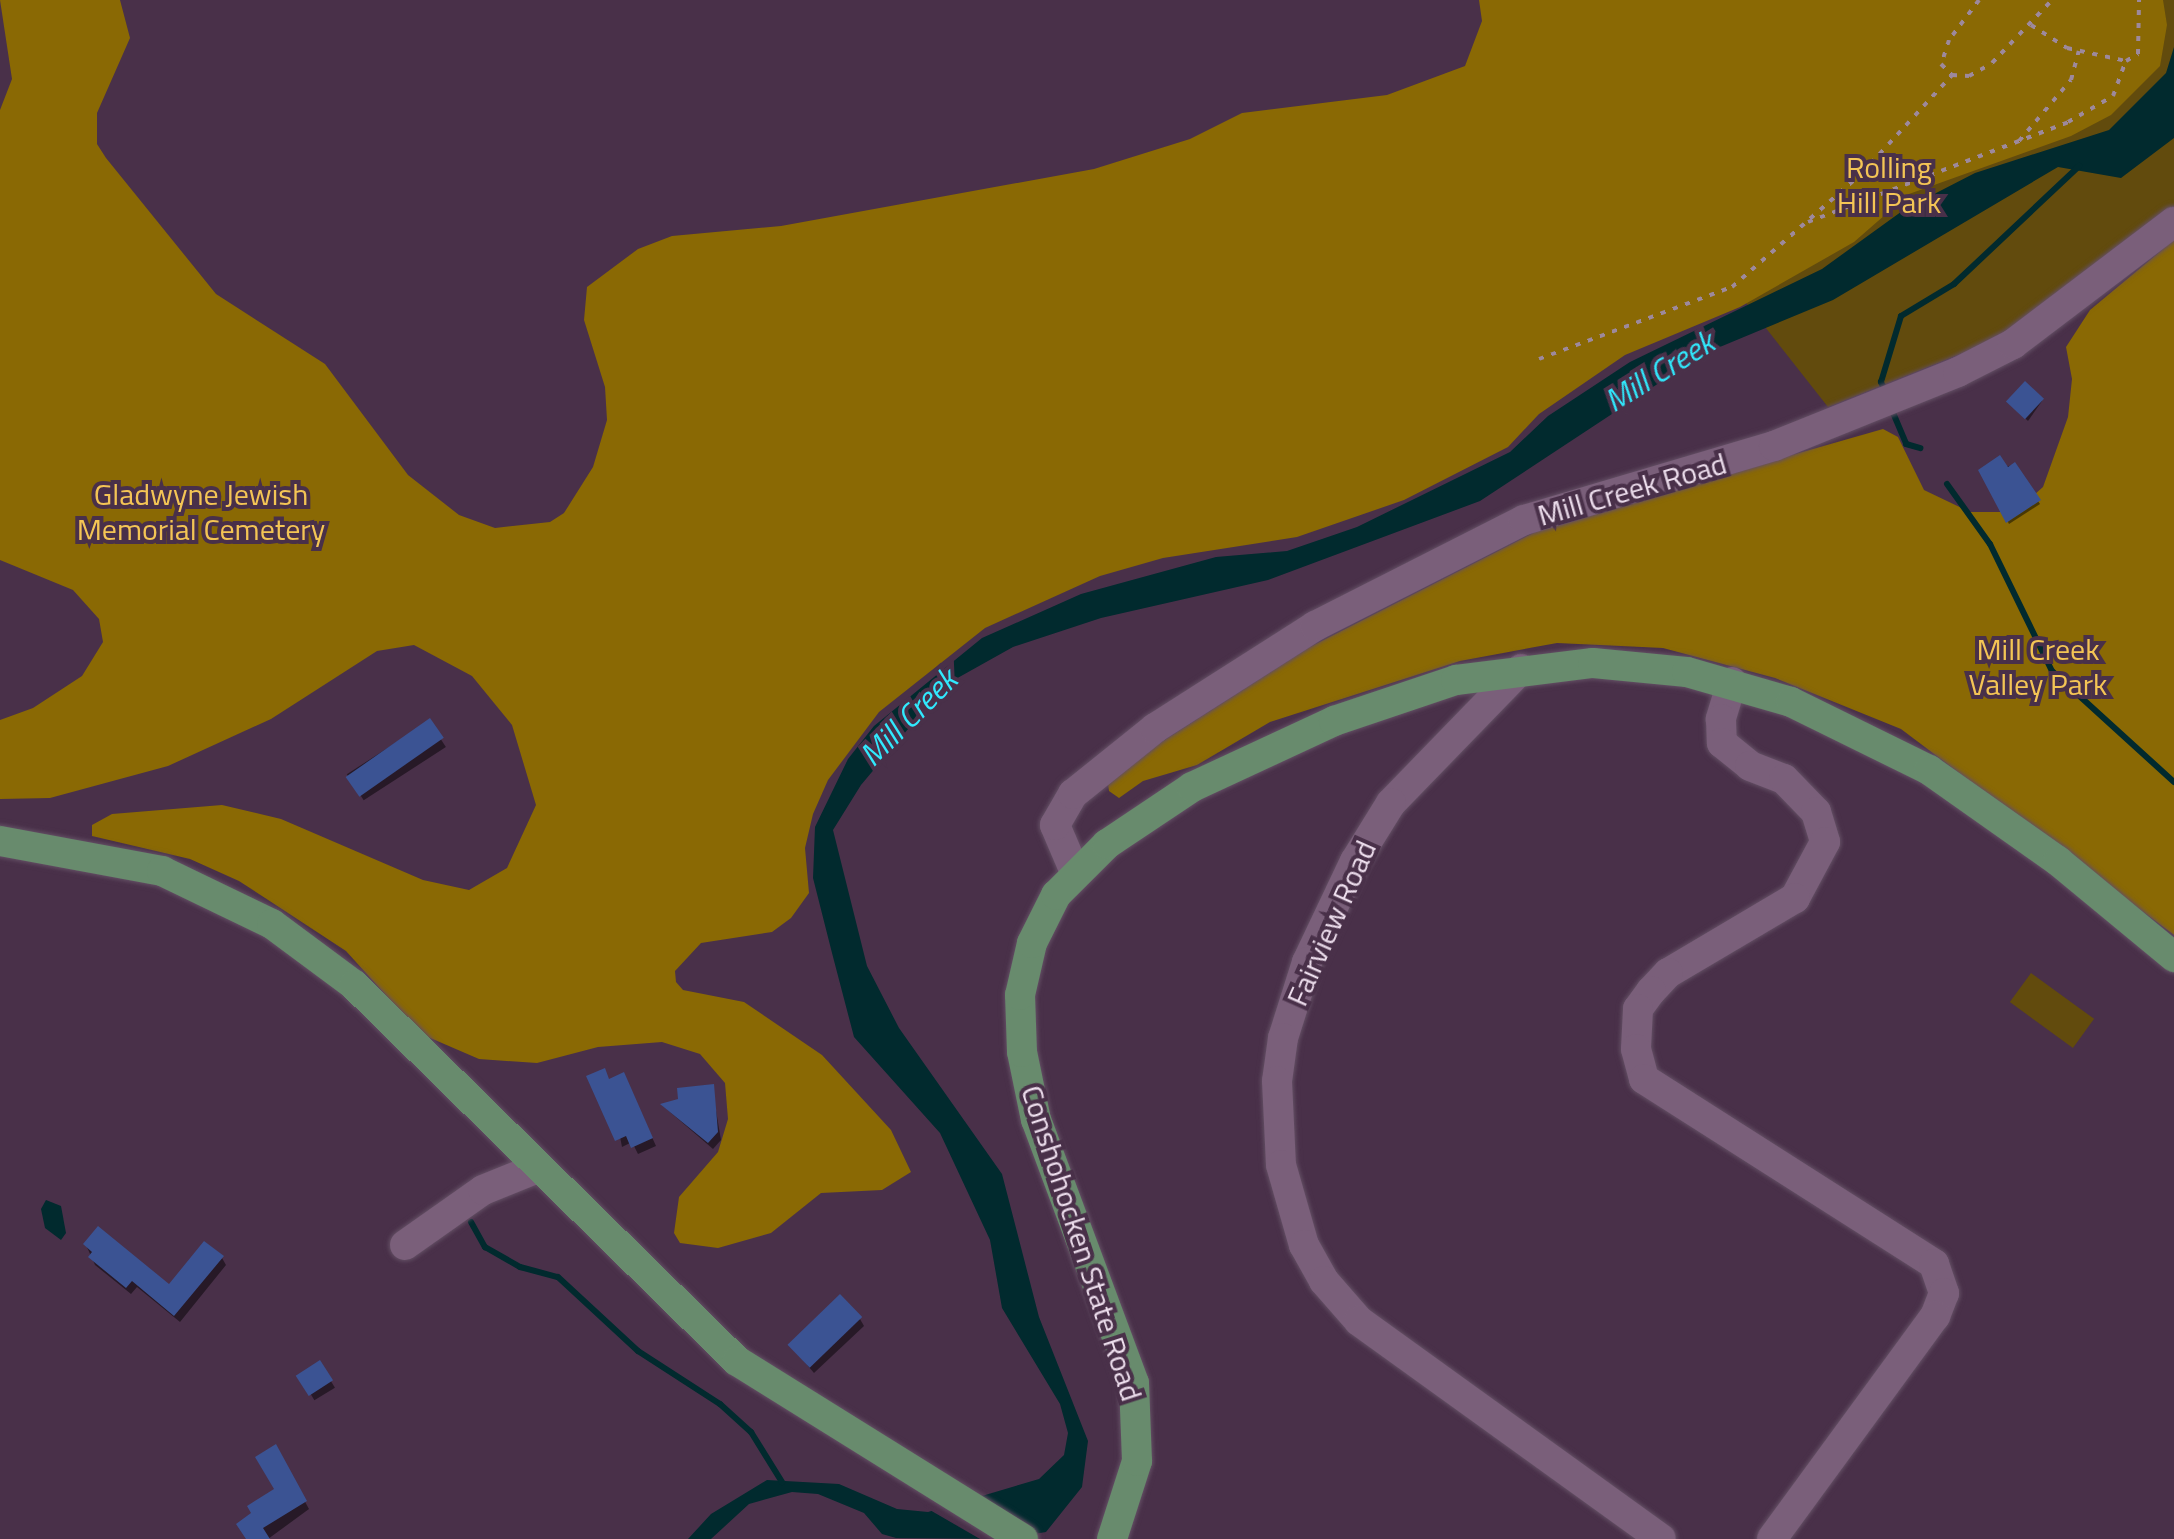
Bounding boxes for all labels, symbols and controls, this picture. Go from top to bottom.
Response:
park label: Rolling Hill Park [1837,149,1941,220]
water label: Mill Creek [1597,322,1721,420]
street label: Mill Creek Road [1533,445,1731,533]
park label: Gladwyne Jewish Memorial Cemetery [77,476,325,546]
park label: Mill Creek Valley Park [1969,631,2107,702]
water label: Mill Creek [851,660,965,774]
street label: Fairview Road [1279,835,1383,1011]
street label: Conshohocken State Road [1014,1081,1150,1405]

